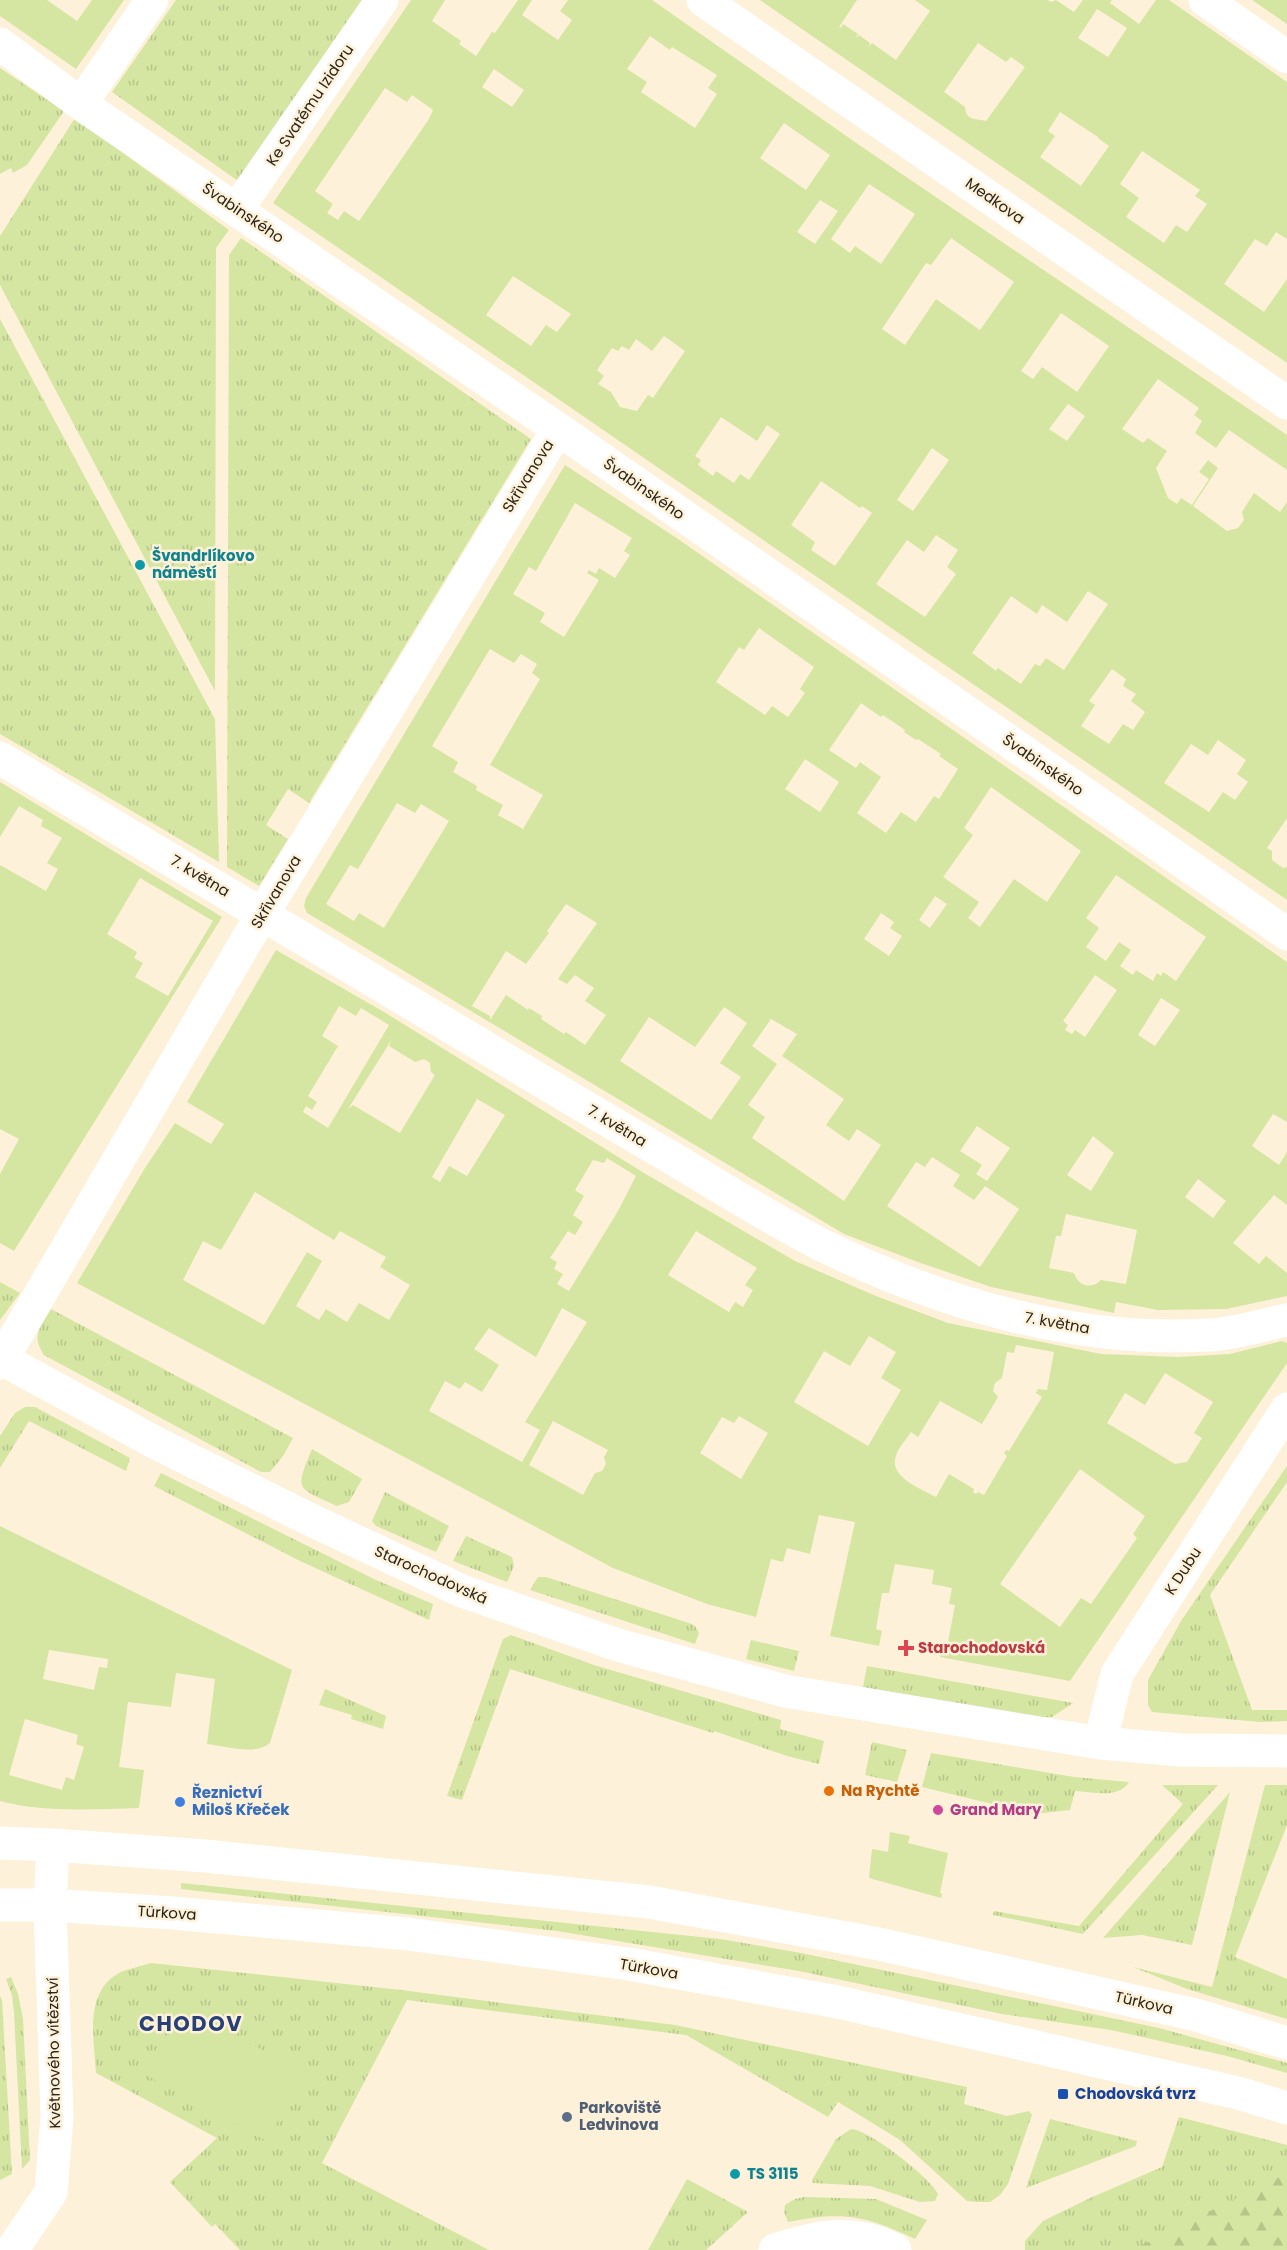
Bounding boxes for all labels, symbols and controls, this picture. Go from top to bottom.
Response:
street label: Ke Svatému Izidoru [261,40,358,170]
street label: Medkova [961,172,1029,229]
street label: Švabinského [198,177,288,248]
street label: Skřivanova [497,435,558,516]
street label: Švabinského [599,453,689,524]
place label: Švandrlíkovo náměstí [152,545,255,583]
marker: Švandrlíkovo náměstí [133,558,147,572]
street label: Švabinského [998,729,1088,800]
street label: 7. května [167,850,234,902]
street label: Skřivanova [245,851,306,932]
street label: 7. května [584,1100,651,1152]
street label: 7. května [1023,1306,1091,1339]
street label: Starochodovská [371,1540,491,1609]
street label: K Dubu [1159,1543,1206,1599]
place label: Starochodovská [918,1637,1045,1658]
marker: Starochodovská [899,1641,913,1655]
place label: Na Rychtě [841,1780,919,1801]
place label: Řeznictví Miloš Křeček [192,1782,290,1820]
marker: Na Rychtě [822,1784,836,1798]
marker: Řeznictví Miloš Křeček [173,1795,187,1809]
place label: Grand Mary [950,1799,1042,1820]
marker: Grand Mary [931,1803,945,1817]
street label: Türkova [137,1900,197,1925]
street label: Türkova [618,1953,680,1984]
street label: Květnového vítězství [42,1977,65,2129]
street label: Türkova [1113,1986,1175,2019]
district label: CHODOV [139,2009,243,2038]
place label: Chodovská tvrz [1075,2083,1196,2104]
marker: Chodovská tvrz [1056,2087,1070,2101]
place label: Parkoviště Ledvinova [579,2097,661,2135]
marker: Parkoviště Ledvinova [560,2110,574,2124]
place label: TS 3115 [747,2163,799,2184]
marker: TS 3115 [728,2167,742,2181]

